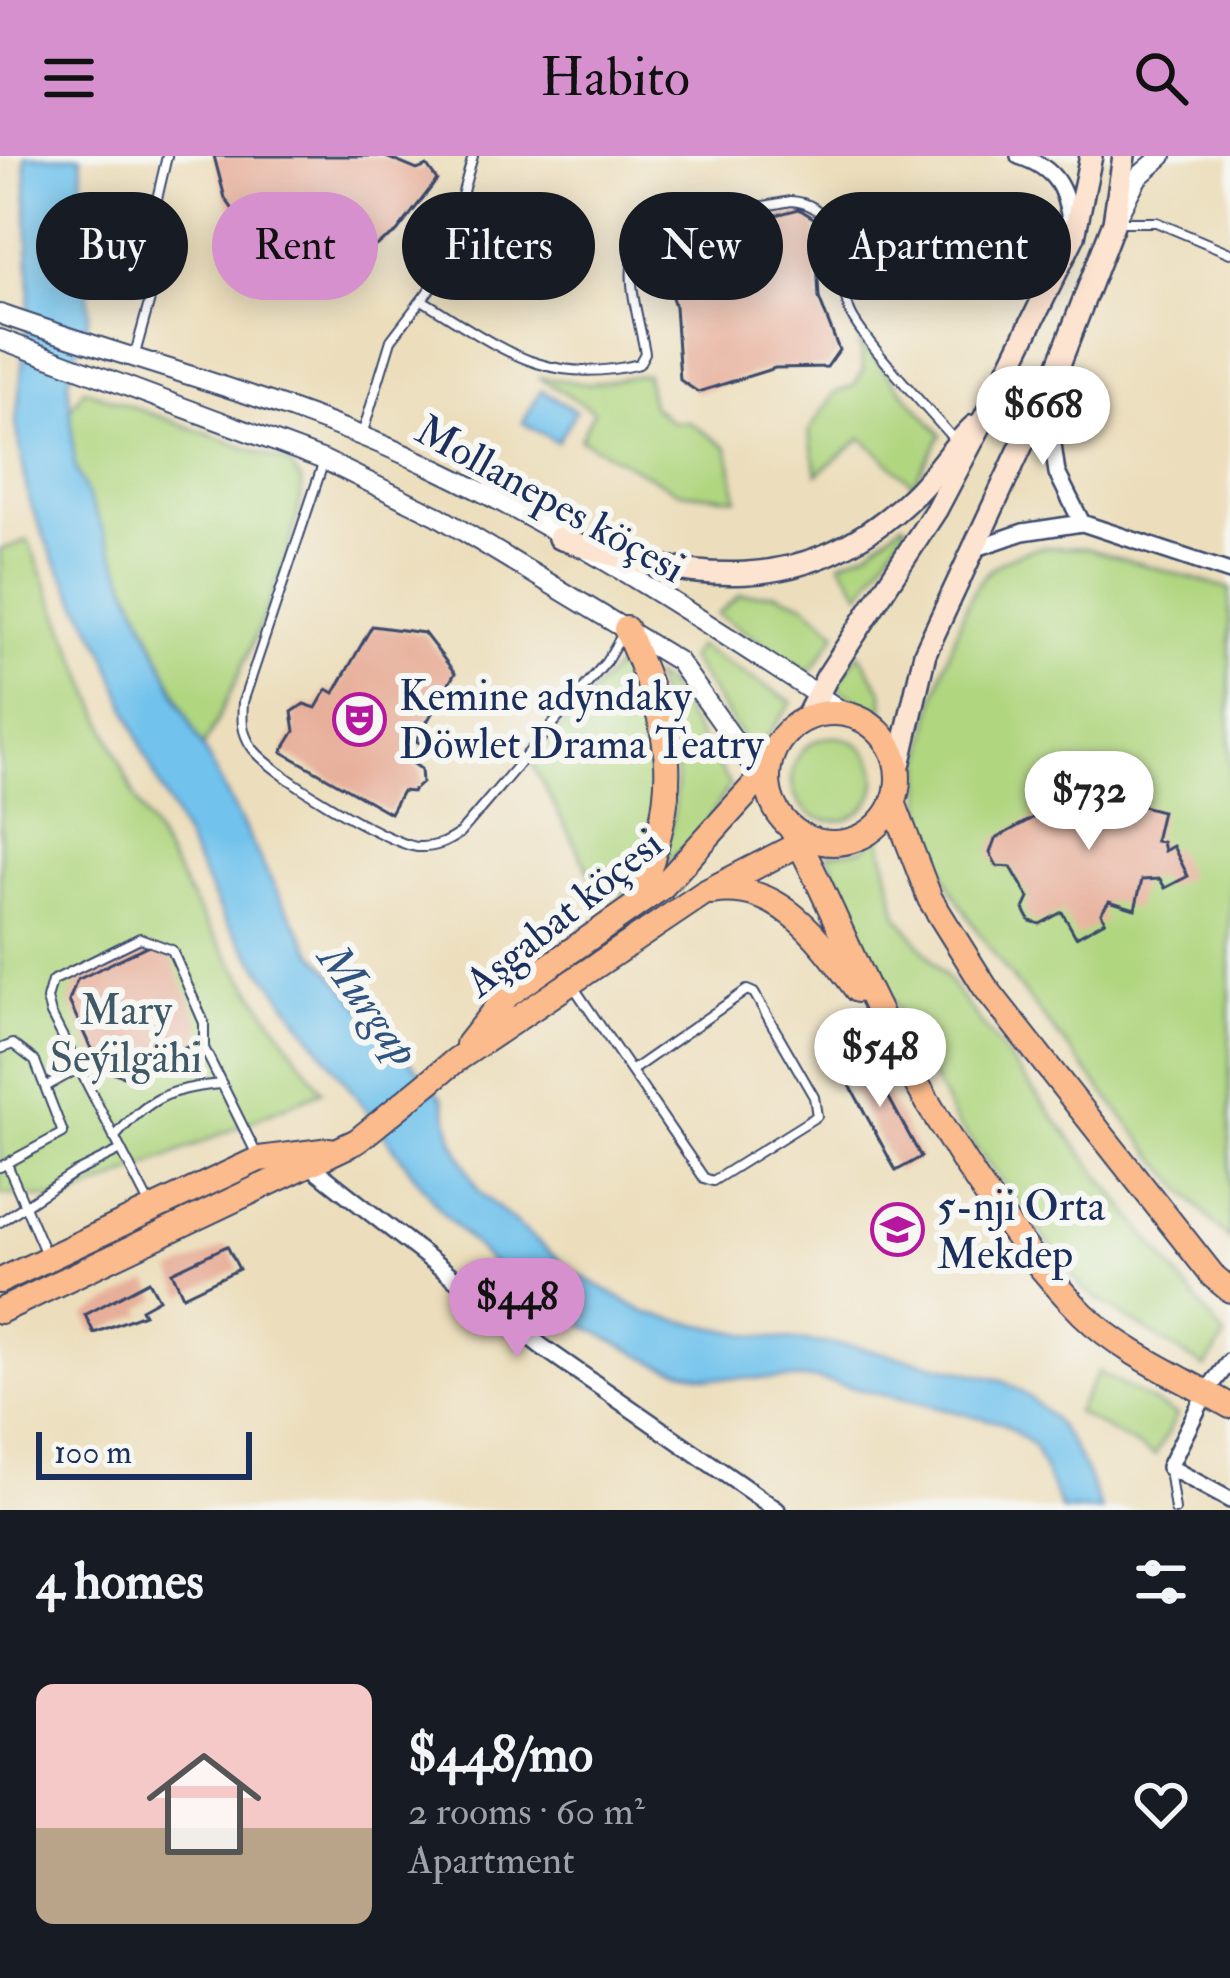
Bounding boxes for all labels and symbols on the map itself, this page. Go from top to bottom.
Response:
pin: $668 [972,366,1114,468]
street label: Mollanepes köçesi [406,404,694,595]
place label: Kemine adyndaky Döwlet Drama Teatry [399,671,764,771]
theatre icon: Kemine adyndaky Döwlet Drama Teatry [332,691,388,747]
pin: $732 [1018,751,1160,853]
street label: Aşgabat köçesi [454,818,673,1010]
water label: Murgap [303,931,432,1077]
park label: Mary Seýilgähi [50,985,202,1085]
pin: $548 [809,1008,951,1110]
place label: 5-nji Orta Mekdep [937,1181,1106,1281]
school or university icon: 5-nji Orta Mekdep [870,1201,926,1257]
pin: $448 [446,1258,588,1360]
scale bar [36,1426,252,1479]

